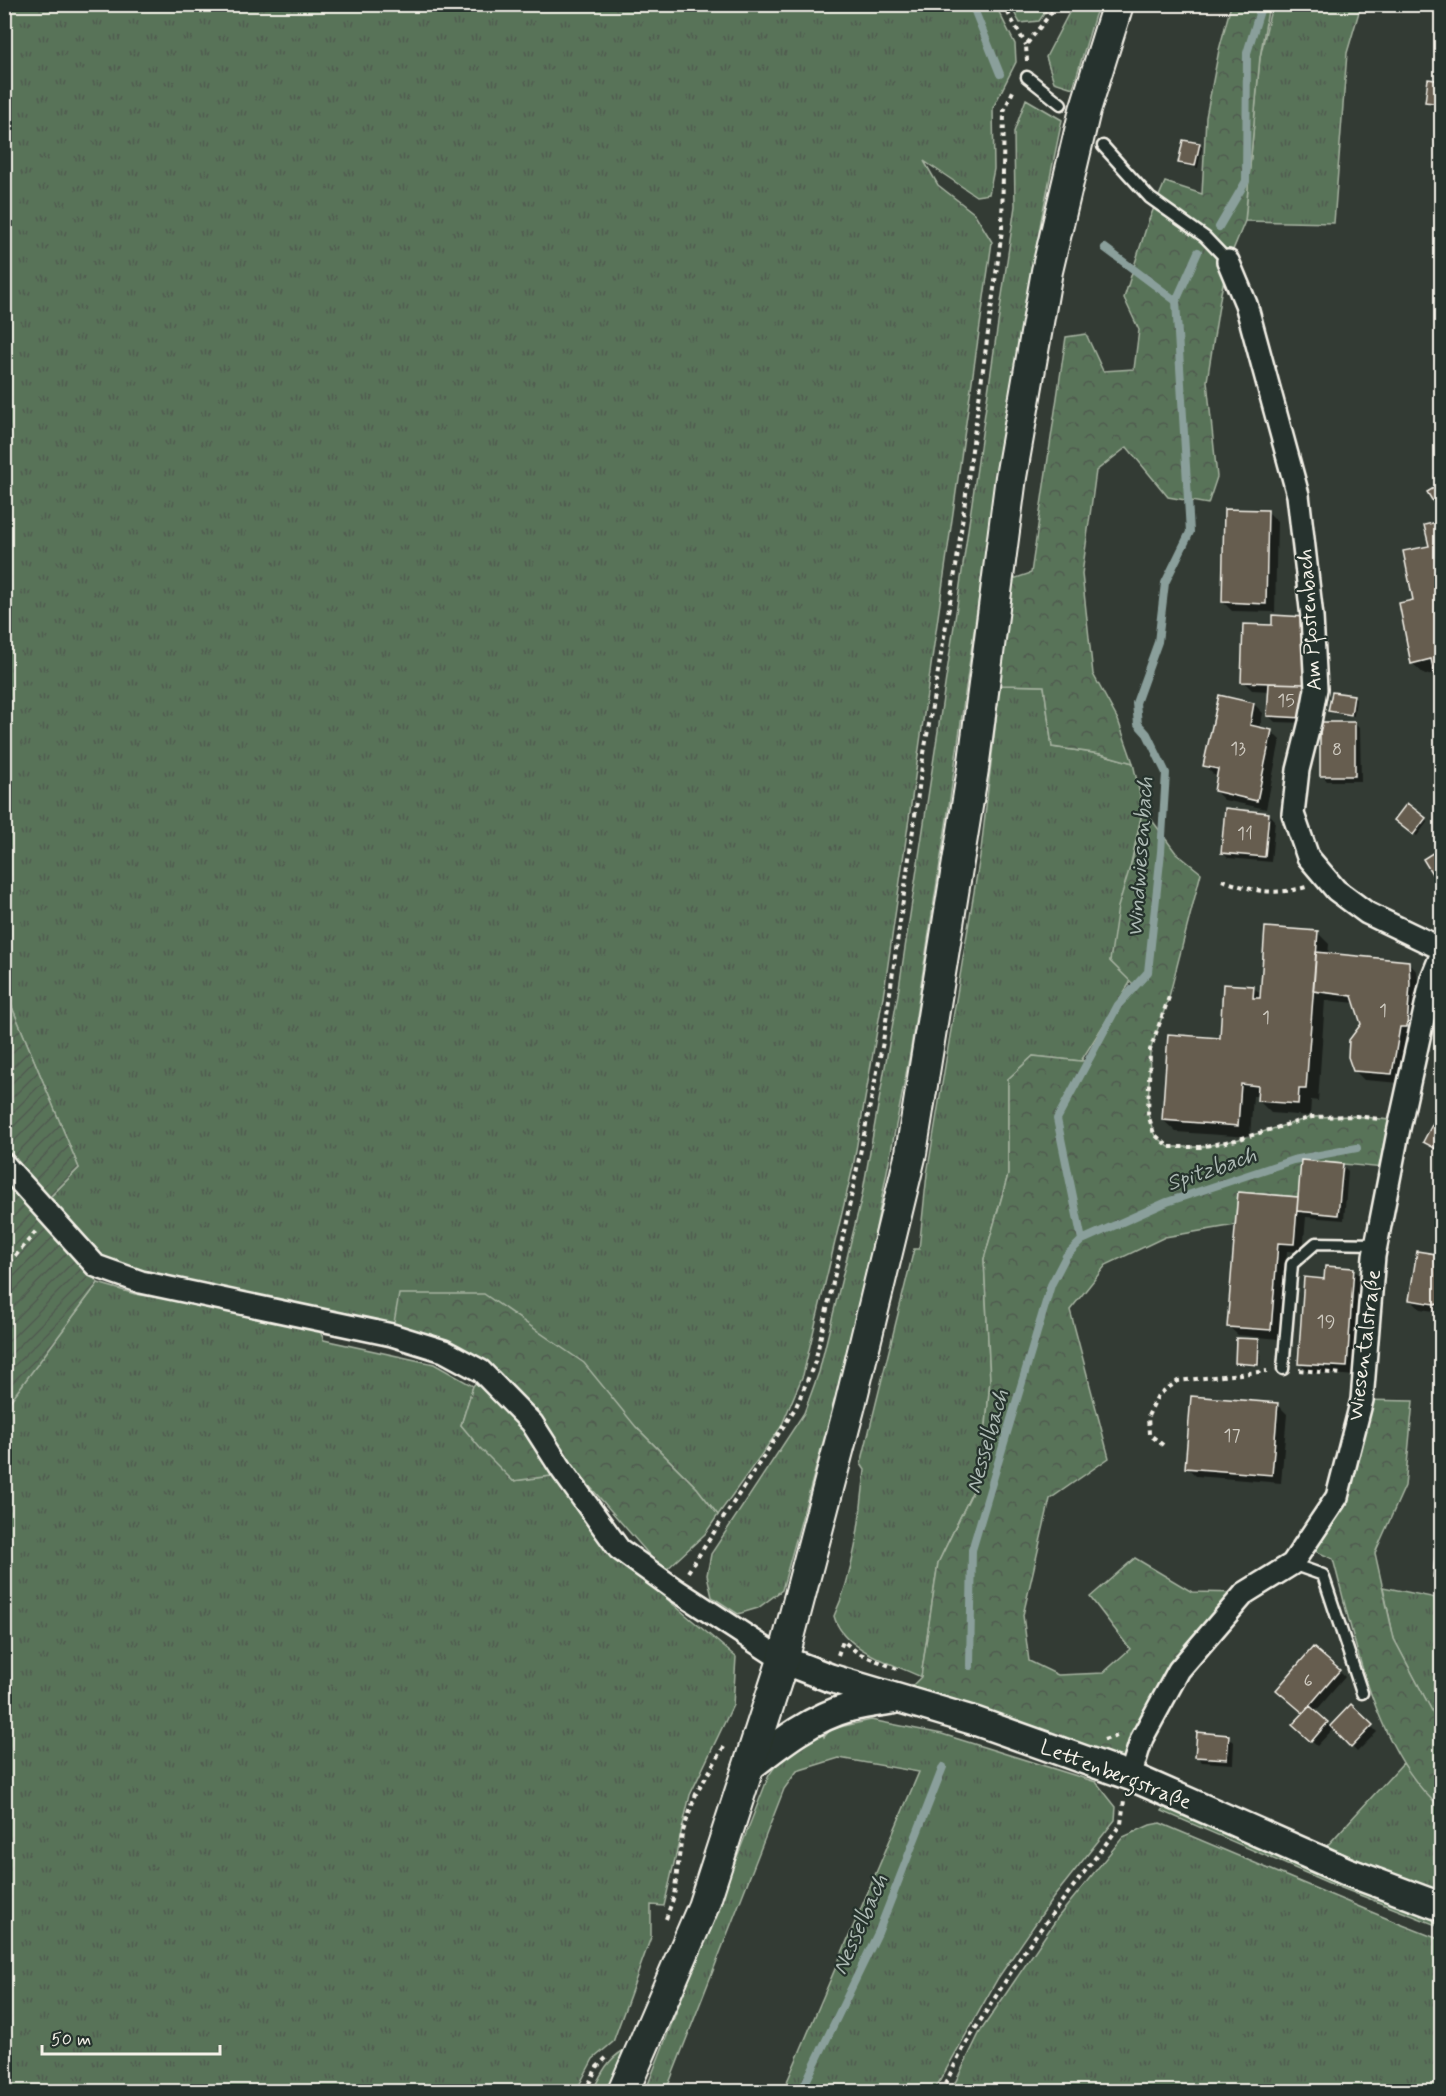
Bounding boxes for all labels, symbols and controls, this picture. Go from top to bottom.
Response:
street label: Am Pfostenbach [1291,548,1331,692]
house number: 15 [1277,689,1295,713]
house number: 13 [1230,737,1246,761]
house number: 8 [1332,738,1342,762]
water label: Windwiesenbach [1121,776,1161,938]
house number: 11 [1237,822,1253,846]
house number: 1 [1379,999,1387,1023]
house number: 1 [1262,1006,1270,1030]
water label: Spitzbach [1163,1141,1261,1198]
street label: Wiesentalstraße [1342,1268,1388,1422]
house number: 19 [1317,1310,1335,1334]
water label: Nesselbach [960,1386,1016,1497]
house number: 17 [1223,1424,1241,1448]
house number: 6 [1303,1669,1313,1693]
street label: Lettenbergstraße [1035,1733,1195,1819]
water label: Nesselbach [826,1870,895,1979]
scale bar [42,2018,220,2056]
text: 50 m [51,2028,91,2052]

